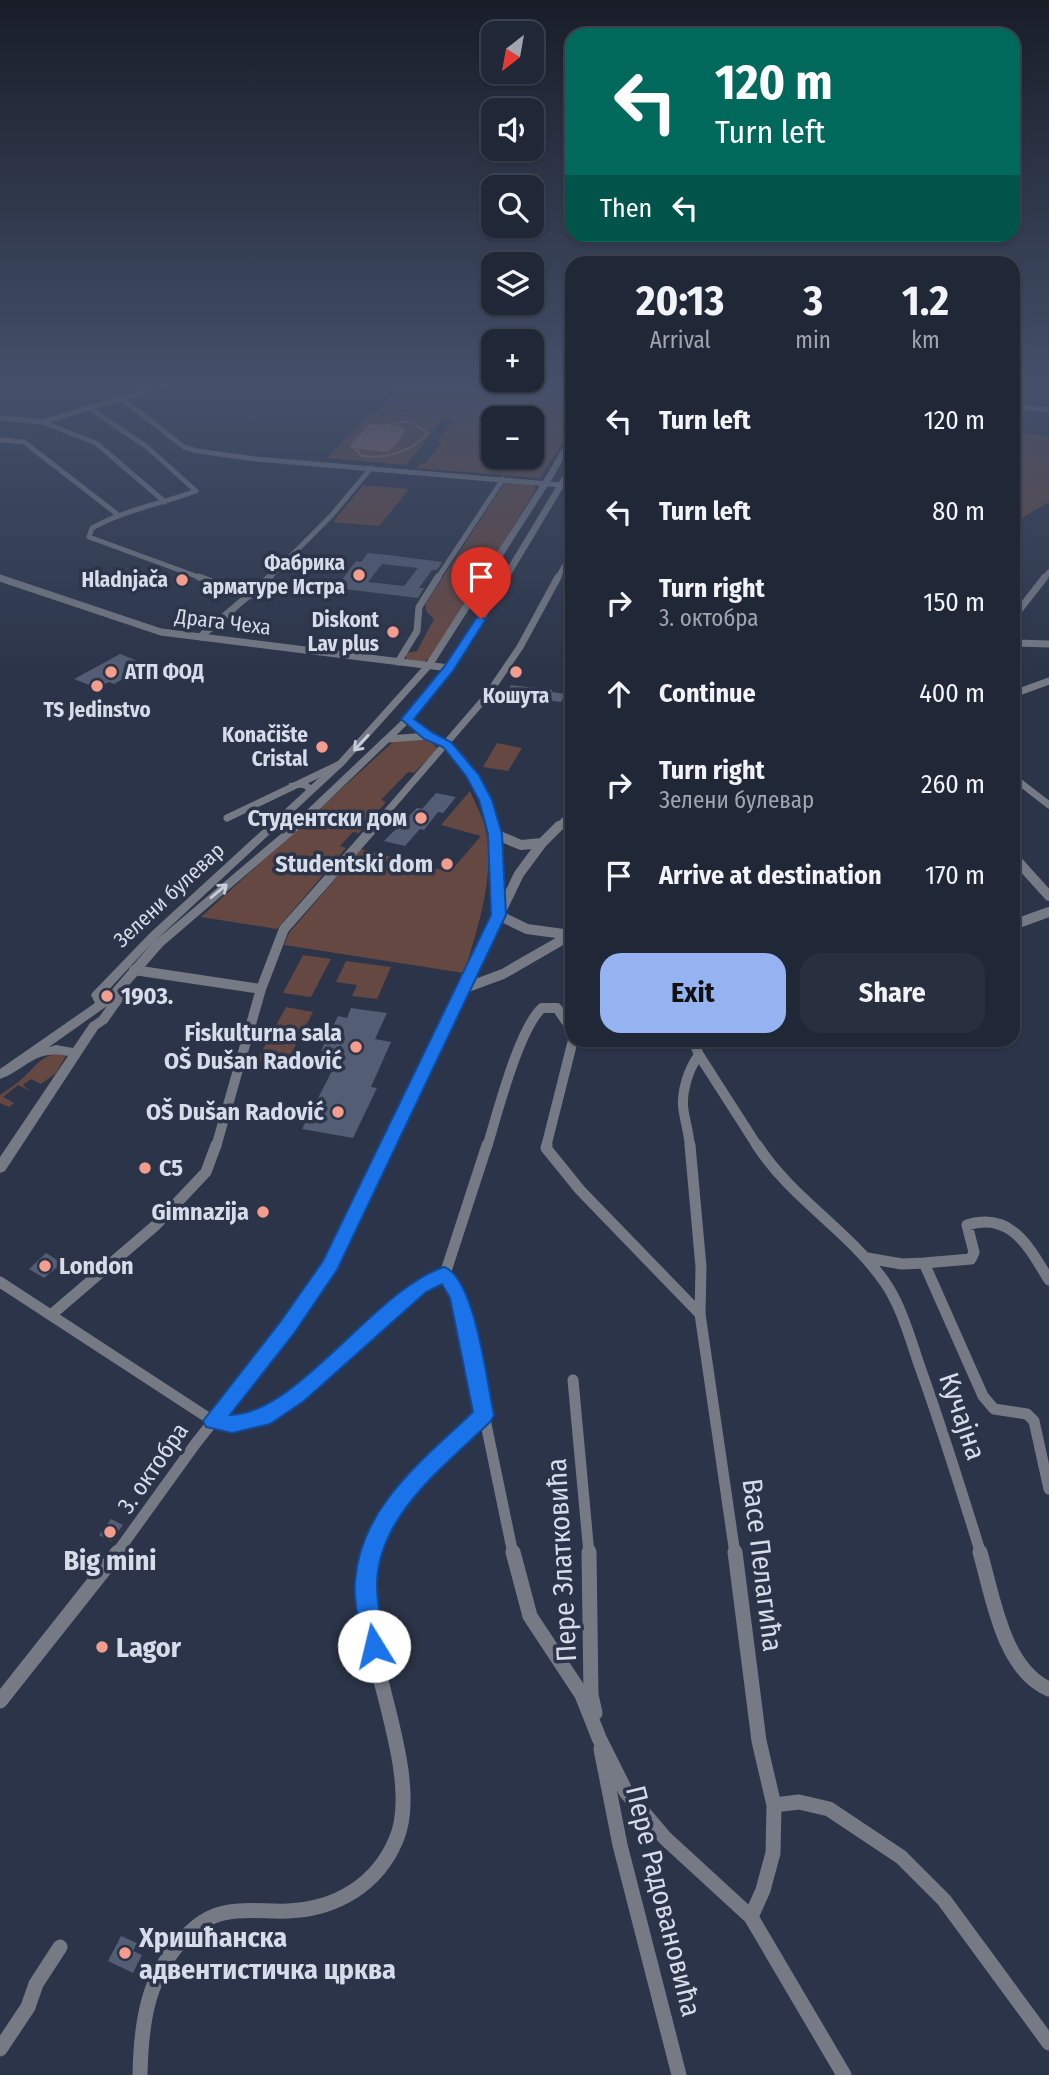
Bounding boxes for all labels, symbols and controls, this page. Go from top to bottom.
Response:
north arrow [481,21,544,84]
map controls [481,21,544,469]
text: 120 m [715,53,833,112]
icon: left [600,56,691,147]
button: sound [481,98,544,161]
text: Turn left [715,113,825,151]
button: search [481,175,544,238]
icon: left [666,189,704,227]
text: Then [600,193,652,224]
button: layers [481,252,544,315]
text: 20:13 [636,276,724,326]
text: 3 [803,276,823,326]
text: 1.2 [902,276,949,326]
text: Arrival [650,326,711,354]
text: min [795,326,831,354]
text: km [911,326,940,354]
button: + [481,329,544,392]
icon: left [600,402,638,440]
text: Turn left [659,405,751,436]
text: 120 m [924,405,985,436]
button: − [481,406,544,469]
icon: left [600,493,638,531]
text: Turn left [659,496,751,527]
text: 80 m [932,496,985,527]
pin [451,547,511,619]
place label: Фабрика арматуре Истра [202,550,345,600]
icon: arrive [462,558,500,596]
place label: Hladnjača [82,567,168,593]
marker: Фабрика арматуре Истра [351,567,367,583]
marker: Hladnjača [174,572,190,588]
text: Turn right [659,573,765,604]
icon: right [600,584,638,622]
text: 150 m [923,587,985,618]
street label: Драга Чеха [173,603,272,641]
text: 3. октобра [659,604,759,632]
place label: Diskont Lav plus [308,607,380,657]
marker: Diskont Lav plus [385,624,401,640]
place label: АТП ФОД [124,659,204,685]
marker: АТП ФОД [103,664,119,680]
marker: Кошута [508,664,524,680]
icon: ahead [600,675,638,713]
marker: TS Jedinstvo [89,678,105,694]
text: Continue [659,678,756,709]
text: 400 m [919,678,985,709]
place label: Кошута [483,683,549,709]
place label: TS Jedinstvo [43,697,151,723]
place label: Konačište Cristal [222,722,308,772]
one-way arrow [353,734,369,752]
marker: Konačište Cristal [314,739,330,755]
text: Turn right [659,755,765,786]
icon: right [600,766,638,804]
text: 260 m [921,769,985,800]
text: Зелени булевар [659,786,814,814]
place label: Студентски дом [247,804,407,832]
marker: Студентски дом [413,810,429,826]
street label: Зелени булевар [108,837,230,953]
place label: Studentski dom [275,850,433,878]
marker: Studentski dom [439,856,455,872]
icon: arrive [600,857,638,895]
text: Arrive at destination [659,860,882,891]
text: 170 m [925,860,985,891]
one-way arrow [210,884,228,899]
button: Exit [600,953,786,1033]
button: Share [800,953,985,1033]
place label: 1903. [121,982,173,1010]
marker: 1903. [99,988,115,1004]
place label: Fiskulturna sala OŠ Dušan Radović [164,1019,343,1075]
marker: Fiskulturna sala OŠ Dušan Radović [348,1039,364,1055]
place label: OŠ Dušan Radović [146,1097,325,1126]
marker: OŠ Dušan Radović [330,1104,346,1120]
place label: C5 [159,1154,183,1182]
marker: C5 [137,1160,153,1176]
place label: Gimnazija [151,1198,249,1226]
marker: Gimnazija [255,1204,271,1220]
place label: London [59,1252,134,1280]
marker: London [37,1258,53,1274]
street label: Кучајна [932,1368,993,1464]
street label: 3. октобра [112,1417,194,1519]
street label: Пере Златковића [540,1457,583,1662]
street label: Васе Пелагића [736,1477,789,1653]
marker: Big mini [102,1524,118,1540]
place label: Big mini [63,1544,157,1577]
position arrow [337,1609,411,1683]
place label: Lagor [116,1631,182,1664]
marker: Lagor [94,1639,110,1655]
street label: Пере Радовановића [619,1782,708,2020]
place label: Хришћанска адвентистичка црква [138,1921,396,1986]
marker: Хришћанска адвентистичка црква [117,1945,133,1961]

